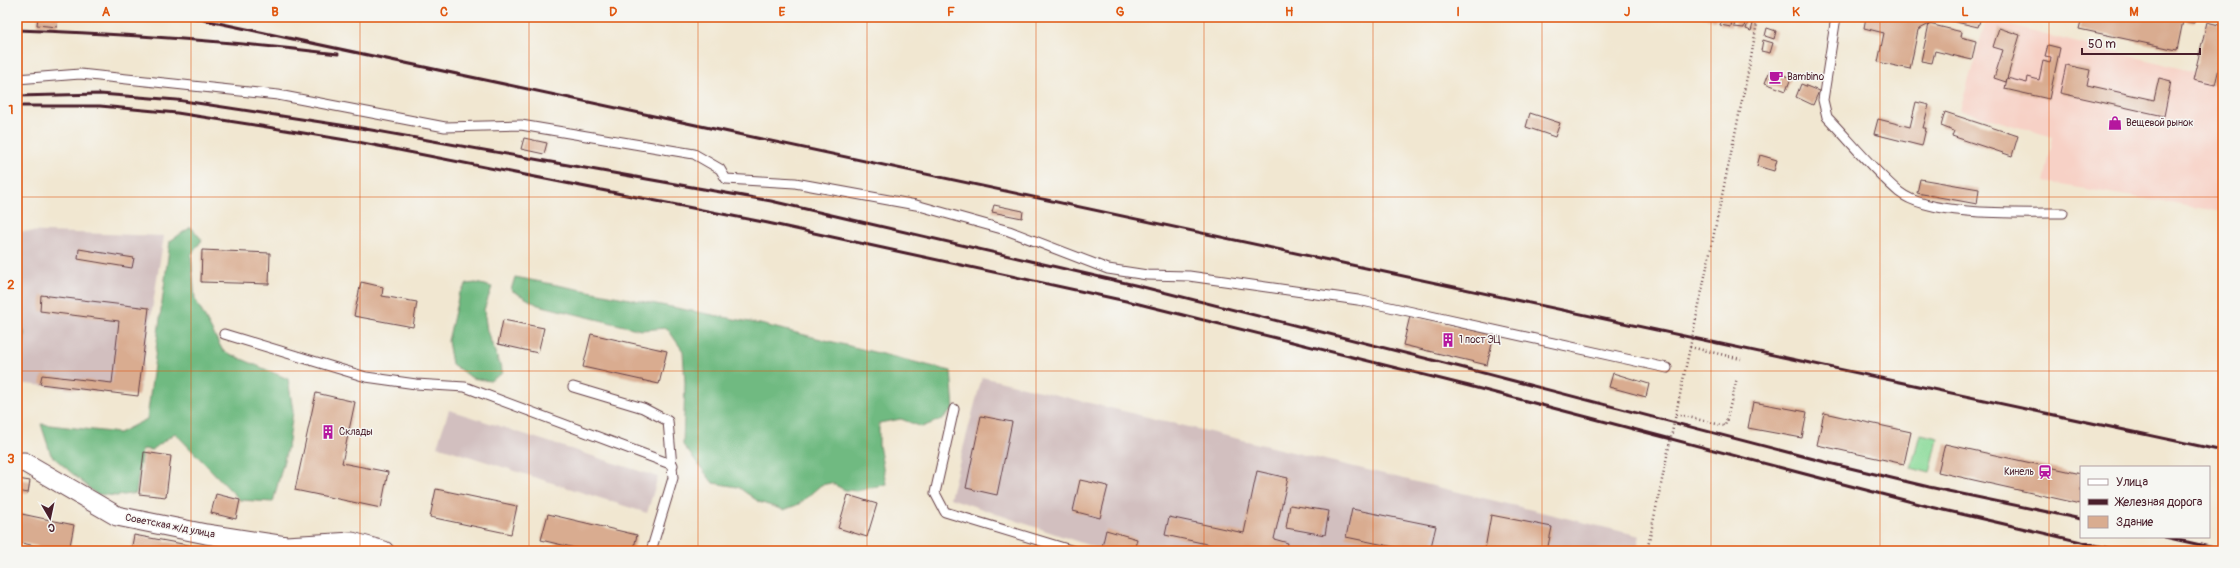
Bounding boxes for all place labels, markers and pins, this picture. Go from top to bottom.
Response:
cafe icon: Bambino [1768,69,1784,85]
place label: Bambino [1787,71,1825,83]
shop icon: Вещевой рынок [2107,115,2123,131]
place label: Вещевой рынок [2126,117,2194,129]
building icon: 1 пост ЭЦ [1440,332,1456,348]
place label: 1 пост ЭЦ [1459,334,1501,346]
building icon: Склады [320,424,336,440]
place label: Склады [339,426,373,438]
station icon: Кинель [2037,464,2053,480]
place label: Кинель [2004,466,2034,478]

